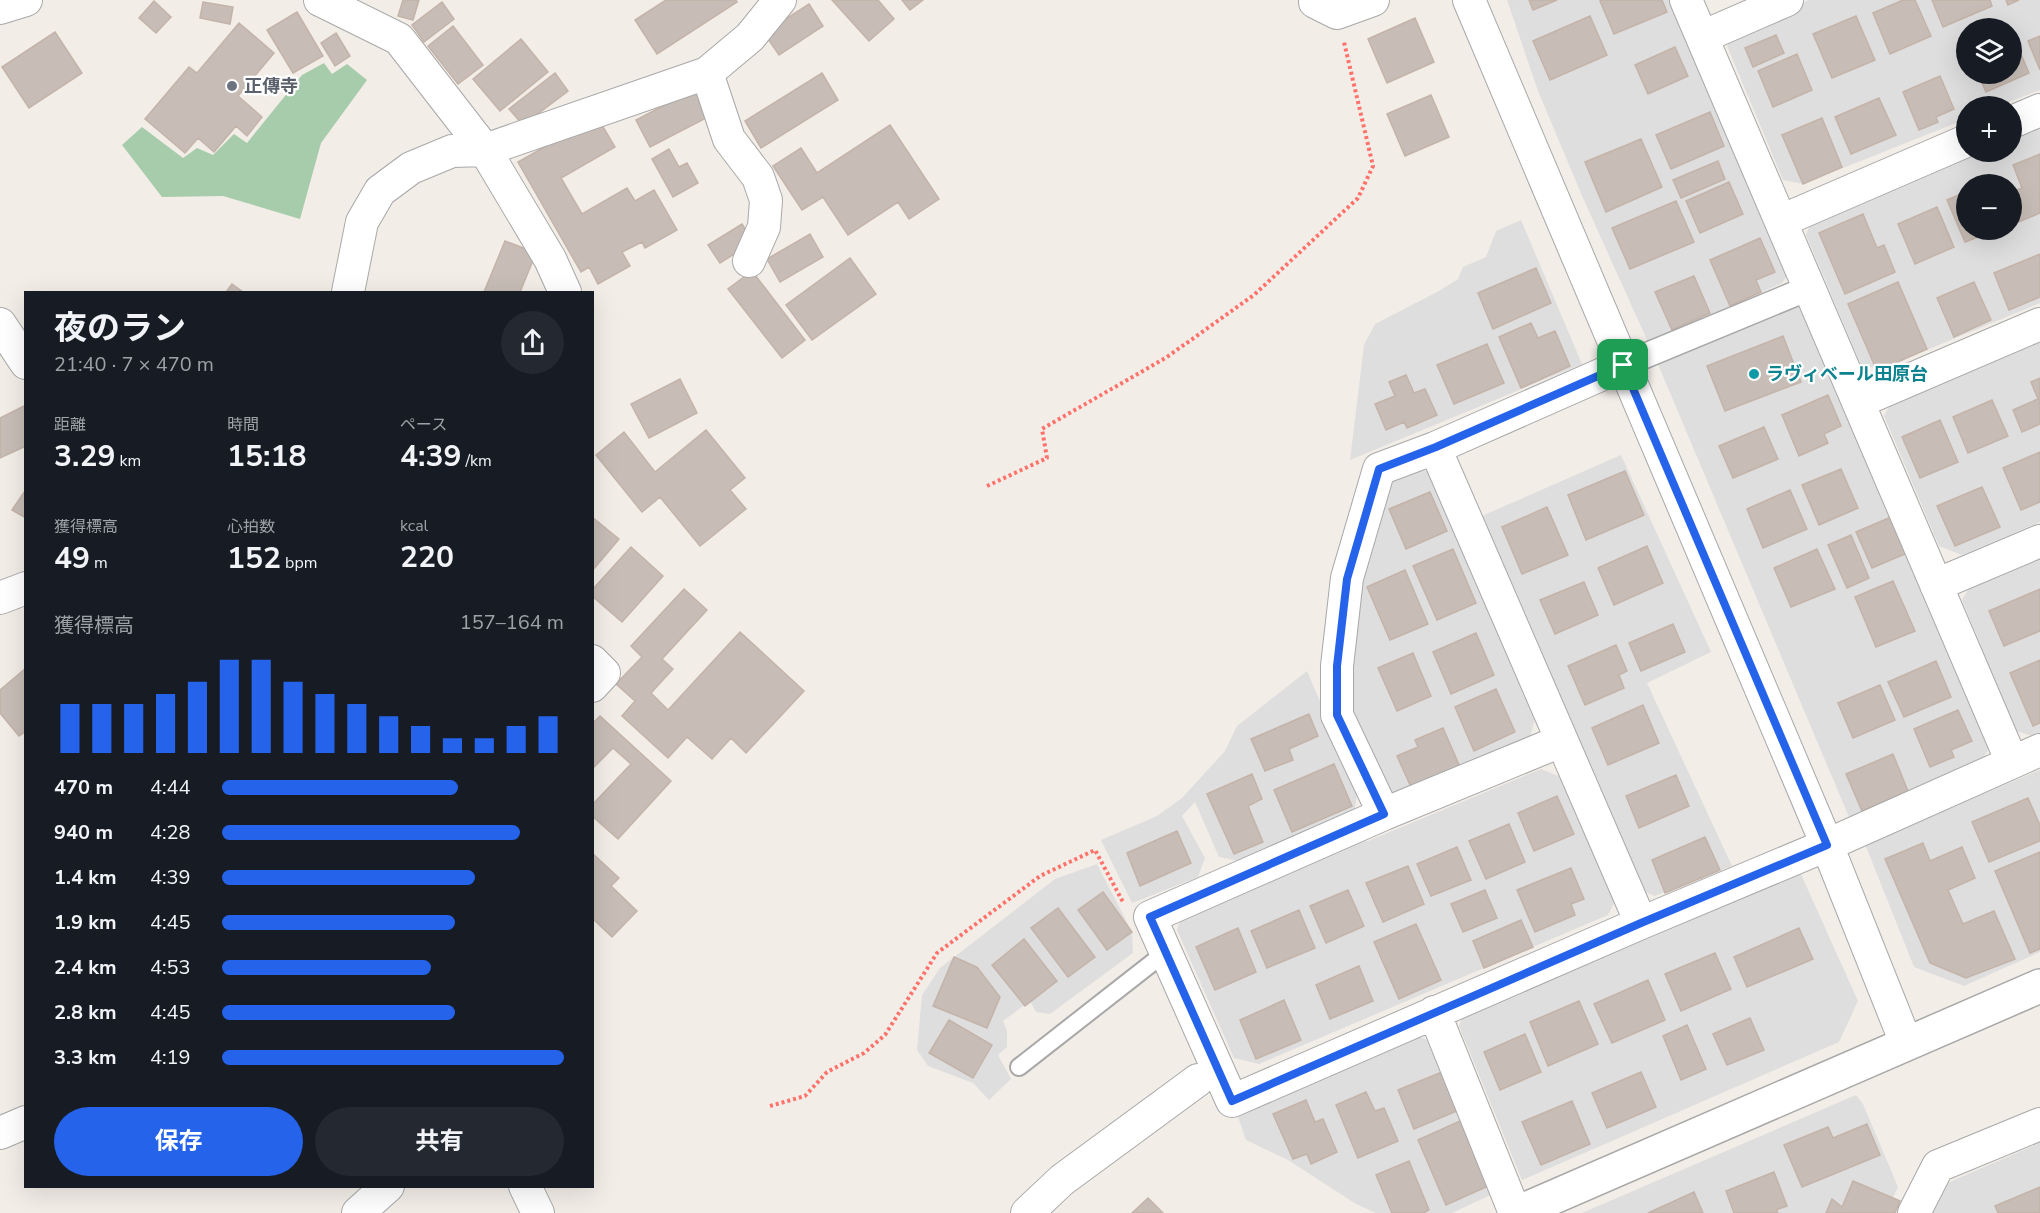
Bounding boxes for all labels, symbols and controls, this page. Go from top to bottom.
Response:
map controls [1956,18,2022,240]
button: layers [1956,18,2022,84]
place label: 正傳寺 [244,74,298,98]
marker: 正傳寺 [225,79,239,93]
button: + [1956,96,2022,162]
button: − [1956,174,2022,240]
text: 夜のラン [54,306,186,351]
button: share [501,311,564,374]
pin [1597,339,1648,390]
icon: arrive [1606,348,1639,381]
text: 21:40 · 7 × 470 m [54,351,214,378]
place label: ラヴィベール田原台 [1766,362,1928,386]
marker: ラヴィベール田原台 [1747,367,1761,381]
text: 距離 [54,414,86,436]
text: 時間 [227,414,259,436]
text: ペース [400,414,447,436]
text: 3.29 [54,436,115,477]
text: 15:18 [227,436,306,477]
text: 4:39 [400,436,461,477]
text: km [115,450,141,472]
text: /km [461,450,492,472]
text: kcal [400,515,428,537]
text: 獲得標高 [54,516,118,538]
text: 心拍数 [227,516,275,538]
text: 220 [400,537,454,578]
text: 49 [54,538,90,579]
text: 152 [227,538,281,579]
text: m [90,552,108,574]
text: bpm [281,552,317,574]
text: 157–164 m [460,609,564,636]
text: 獲得標高 [54,612,134,639]
text: 470 m [54,774,113,801]
text: 4:44 [150,774,191,801]
text: 940 m [54,819,113,846]
text: 4:28 [150,819,191,846]
text: 1.4 km [54,864,117,891]
text: 4:39 [150,864,191,891]
text: 1.9 km [54,909,117,936]
text: 4:45 [150,909,191,936]
text: 2.4 km [54,954,117,981]
text: 4:53 [150,954,191,981]
text: 2.8 km [54,999,117,1026]
text: 4:45 [150,999,191,1026]
text: 3.3 km [54,1044,117,1071]
text: 4:19 [150,1044,191,1071]
button: 保存 [54,1107,303,1176]
button: 共有 [315,1107,564,1176]

